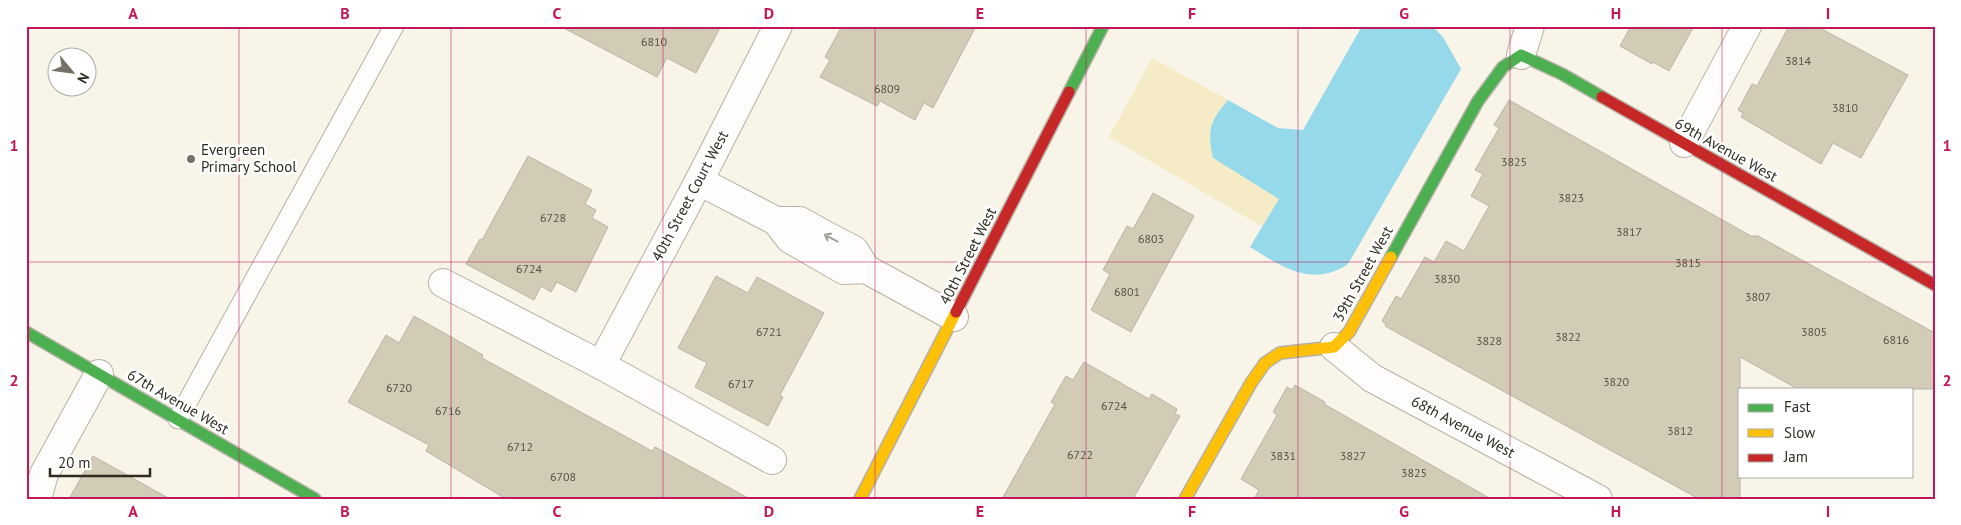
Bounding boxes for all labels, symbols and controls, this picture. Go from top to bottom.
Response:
text: A [128,3,138,23]
text: B [340,3,350,23]
text: C [553,3,562,23]
text: D [764,3,774,23]
text: E [976,3,984,23]
text: F [1188,3,1196,23]
text: G [1399,3,1409,23]
text: H [1611,3,1621,23]
text: I [1826,3,1830,23]
house number: 6810 [641,34,668,49]
north arrow [48,48,98,98]
house number: 3814 [1785,53,1812,68]
text: N [73,70,93,87]
house number: 6809 [874,81,900,96]
house number: 3810 [1832,100,1859,115]
street label: 69th Avenue West [1672,113,1781,186]
street label: 40th Street Court West [647,127,732,264]
text: 1 [9,135,19,155]
text: 1 [1942,135,1952,155]
place label: Evergreen Primary School [201,140,297,176]
marker: Evergreen Primary School [185,153,197,165]
house number: 3825 [1501,154,1527,169]
house number: 3823 [1558,190,1584,205]
street label: 40th Street West [935,204,1000,308]
house number: 6728 [540,210,566,225]
street label: 39th Street West [1328,223,1397,325]
house number: 3817 [1616,224,1642,239]
house number: 6803 [1138,231,1164,246]
one-way arrow [824,233,839,242]
house number: 3815 [1675,255,1701,270]
house number: 6724 [516,261,543,276]
house number: 3830 [1434,271,1461,286]
house number: 6801 [1114,284,1140,299]
house number: 3807 [1745,289,1771,304]
house number: 6721 [756,324,782,339]
house number: 3805 [1801,324,1827,339]
house number: 3822 [1555,329,1581,344]
house number: 6816 [1883,332,1909,347]
house number: 3828 [1476,333,1502,348]
street label: 67th Avenue West [124,365,232,438]
text: 2 [9,370,19,390]
text: 2 [1942,370,1952,390]
house number: 3820 [1603,374,1630,389]
house number: 6717 [728,376,754,391]
house number: 6720 [386,380,413,395]
legend [1738,388,1914,478]
street label: 68th Avenue West [1408,391,1518,462]
text: Fast [1784,397,1811,416]
house number: 6724 [1101,398,1128,413]
house number: 6716 [435,403,461,418]
house number: 3812 [1667,423,1693,438]
text: Slow [1784,423,1815,442]
house number: 6712 [507,439,533,454]
scale bar [50,445,150,477]
house number: 6722 [1067,447,1093,462]
text: Jam [1783,447,1808,466]
house number: 3831 [1270,448,1296,463]
house number: 3827 [1340,448,1366,463]
text: 20 m [58,453,91,472]
house number: 3825 [1401,465,1427,480]
house number: 6708 [550,469,576,484]
text: A [128,501,138,521]
text: B [340,501,350,521]
text: C [553,501,562,521]
text: D [764,501,774,521]
text: E [976,501,984,521]
text: F [1188,501,1196,521]
text: G [1399,501,1409,521]
text: H [1611,501,1621,521]
text: I [1826,501,1830,521]

